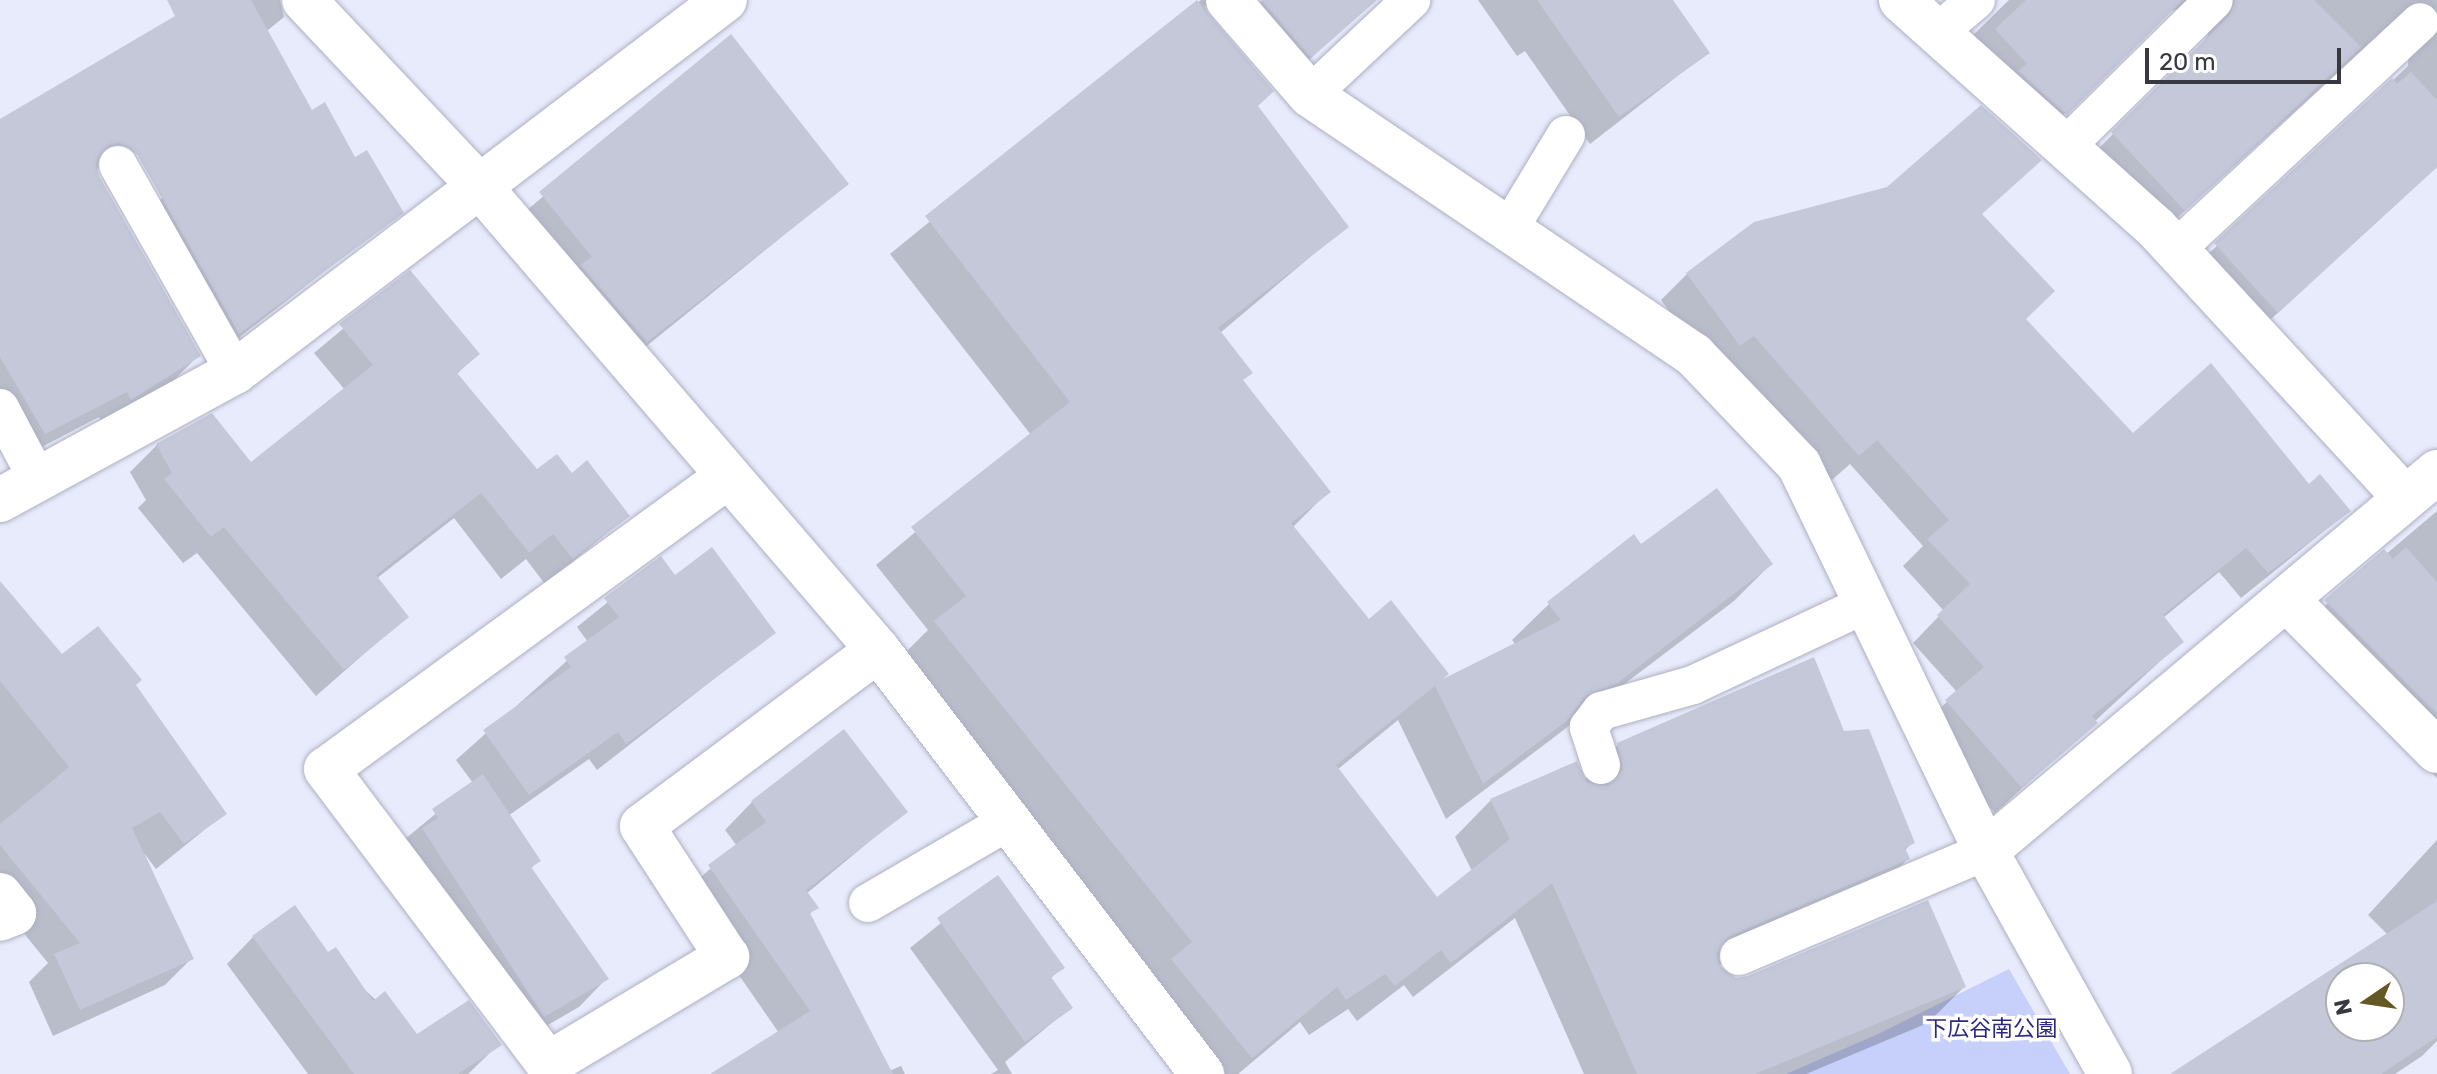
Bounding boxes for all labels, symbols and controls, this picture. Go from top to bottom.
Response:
scale bar [2149,32,2345,82]
text: 20 m [2159,48,2216,76]
north arrow [2325,962,2405,1042]
text: N [2328,996,2358,1018]
park label: 下広谷南公園 [1925,1016,2057,1042]

